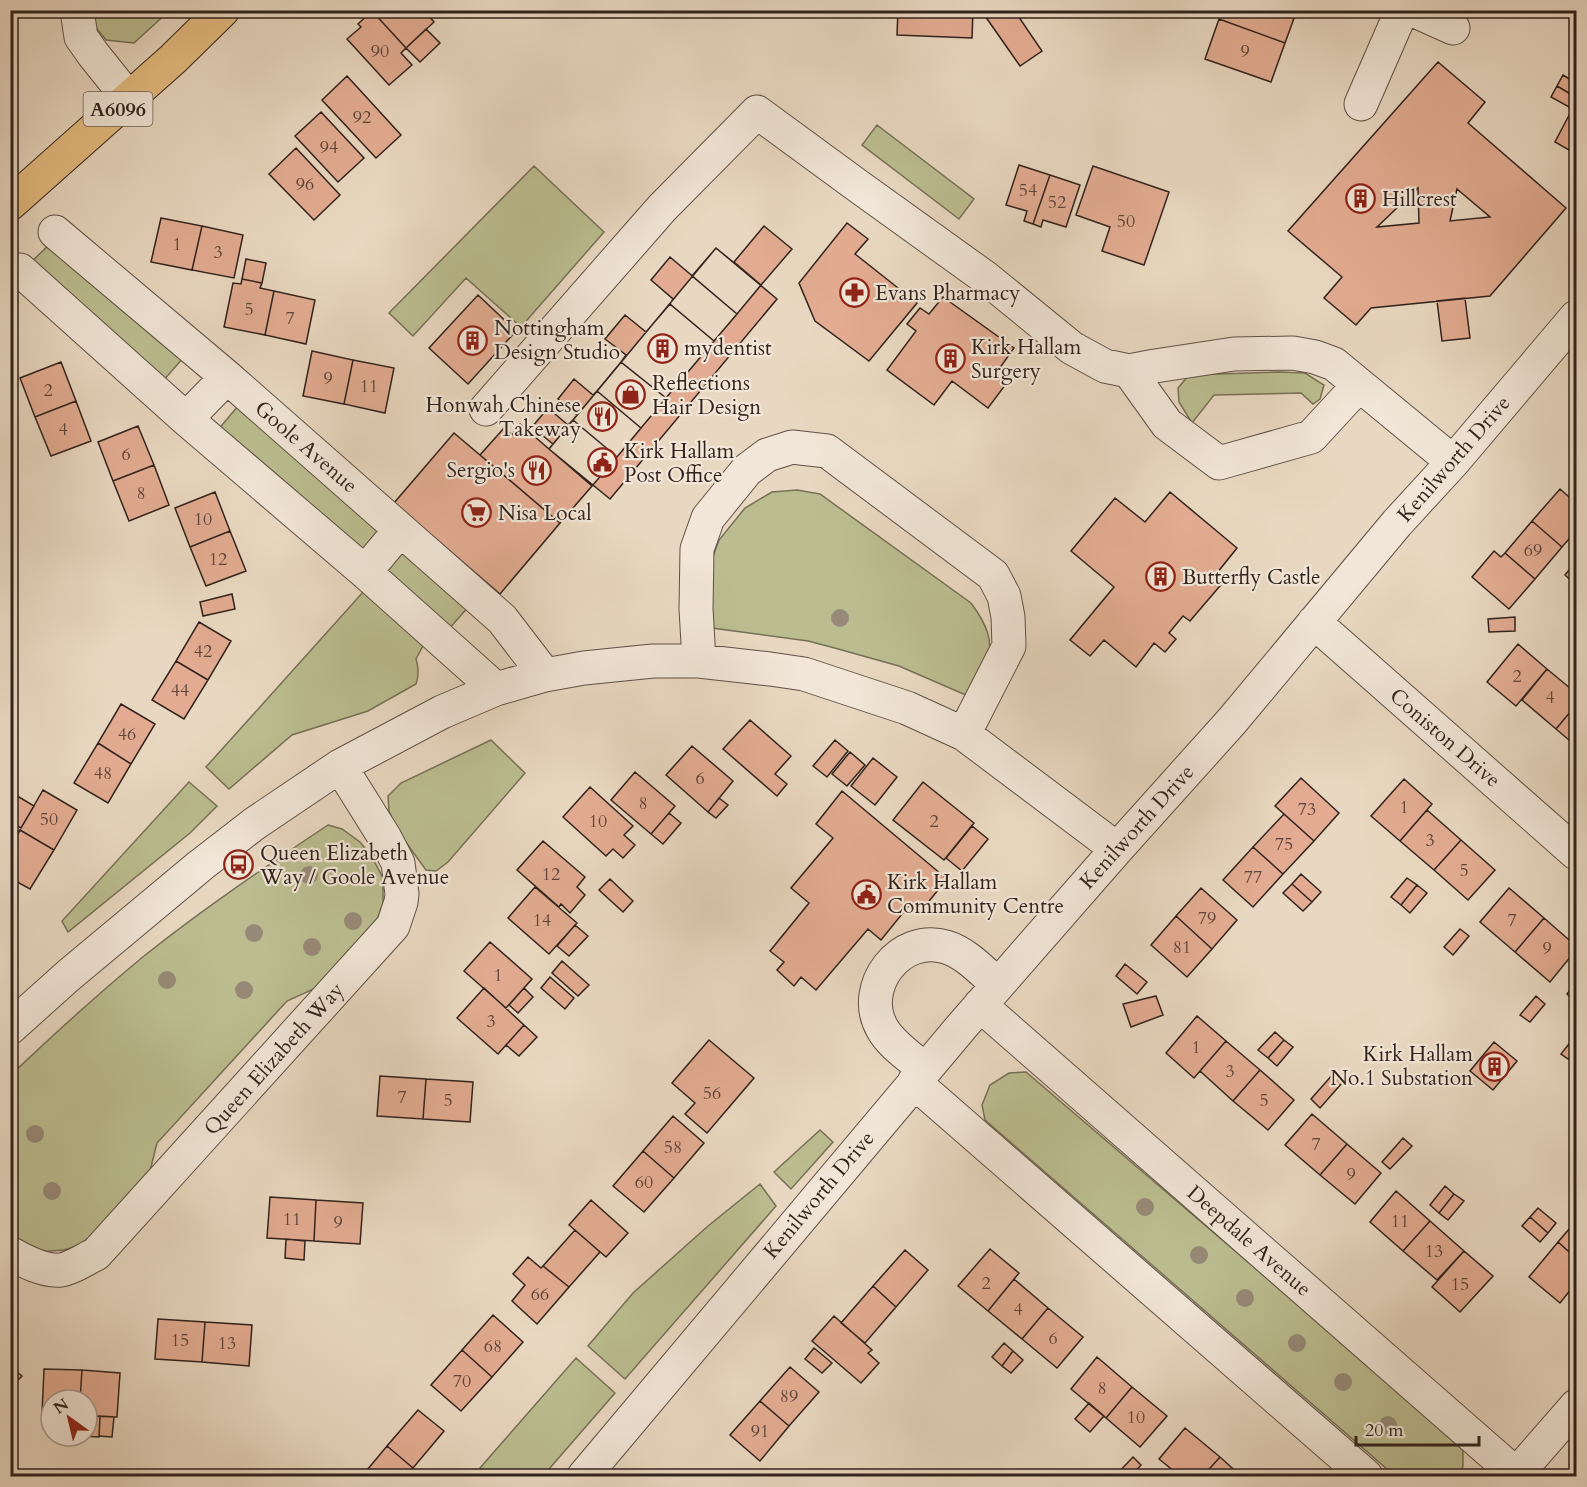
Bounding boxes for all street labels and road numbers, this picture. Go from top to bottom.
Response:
road number: A6096 [84,92,152,126]
street label: Kenilworth Drive [1391,390,1517,528]
street label: Goole Avenue [248,394,364,500]
street label: Coniston Drive [1383,682,1507,794]
street label: Kenilworth Drive [1073,758,1201,896]
street label: Queen Elizabeth Way [197,976,351,1142]
street label: Kenilworth Drive [757,1125,881,1265]
street label: Deepdale Avenue [1181,1179,1317,1303]

